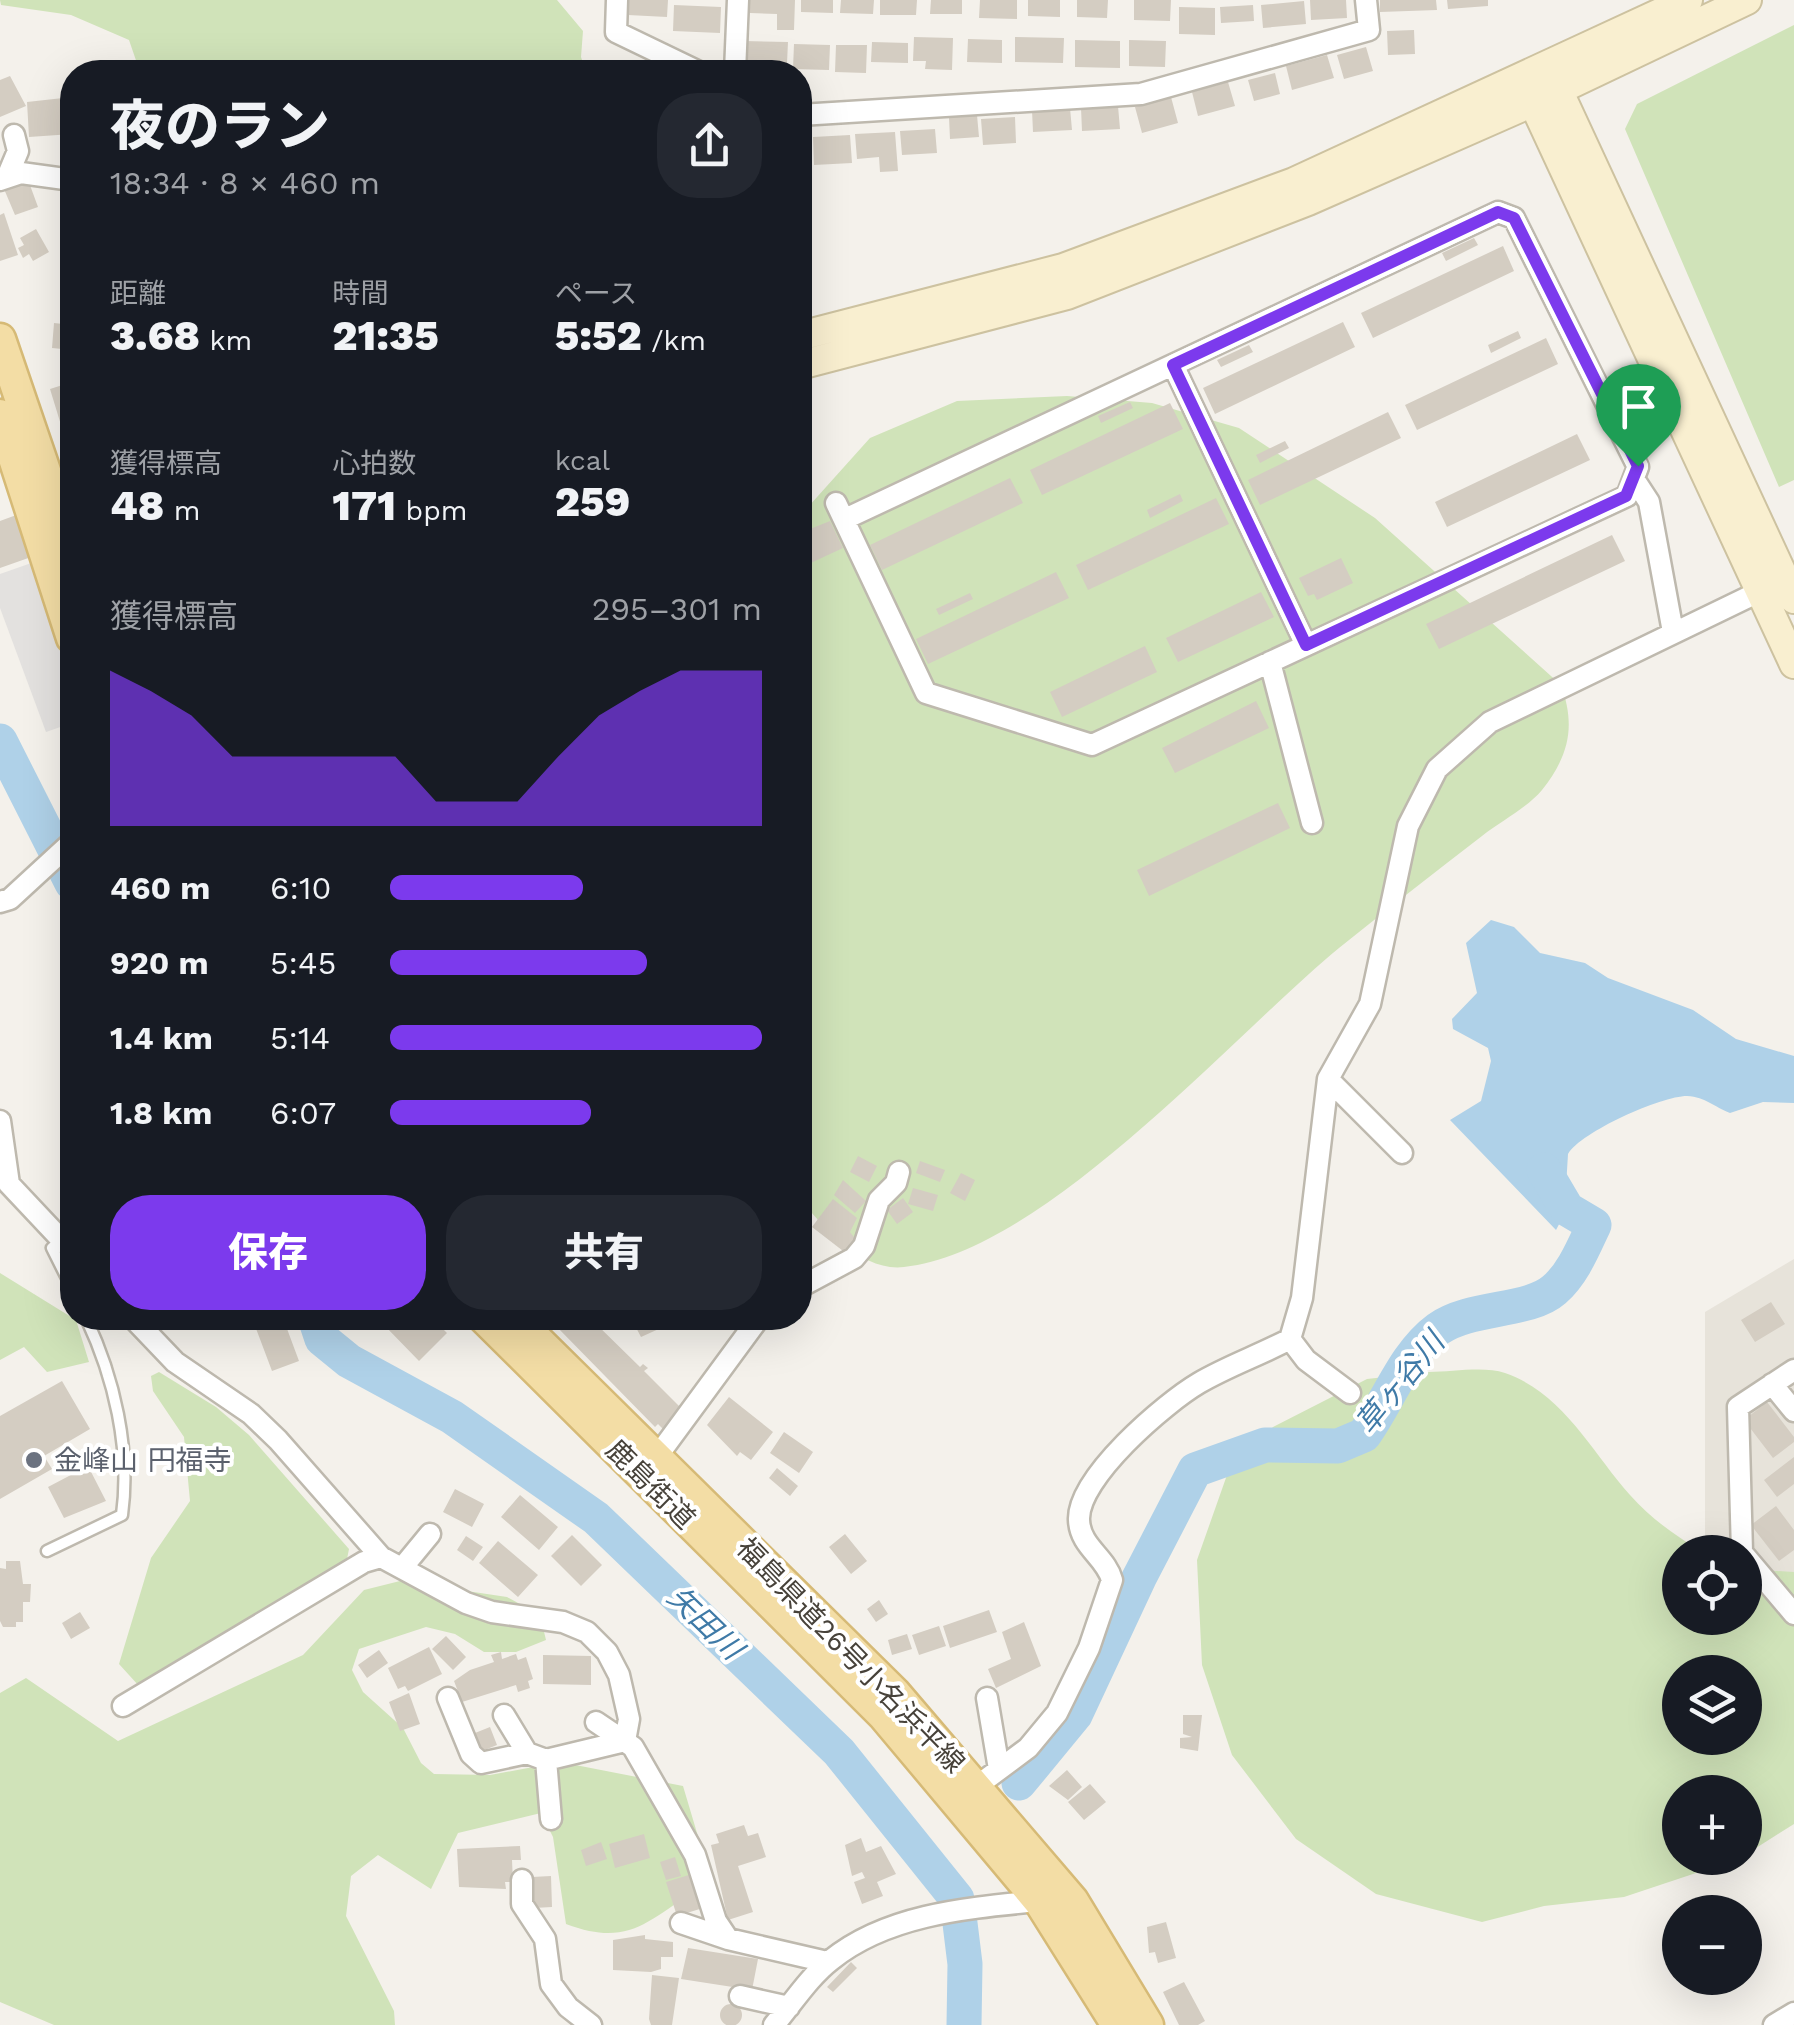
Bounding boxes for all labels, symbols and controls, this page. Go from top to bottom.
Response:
button: share [657,93,762,198]
text: 夜のラン [110,94,330,158]
text: 18:34 · 8 × 460 m [110,164,380,202]
text: 距離 [110,277,166,310]
text: 時間 [332,277,388,310]
text: ペース [555,277,637,310]
text: 3.68 [110,311,200,360]
text: 21:35 [332,311,439,360]
text: 5:52 [555,311,642,360]
text: km [200,324,252,357]
text: /km [642,324,706,357]
pin [1596,364,1681,467]
icon: arrive [1611,379,1666,434]
text: kcal [555,444,610,477]
text: 獲得標高 [110,447,222,480]
text: 心拍数 [332,447,416,480]
text: 259 [555,477,630,526]
text: 48 [110,481,164,530]
text: 171 [332,481,396,530]
text: m [164,494,200,527]
text: bpm [396,494,467,527]
text: 295–301 m [592,590,762,628]
text: 獲得標高 [110,597,238,635]
text: 460 m [110,869,210,907]
text: 6:10 [270,869,331,907]
text: 920 m [110,944,209,982]
text: 5:45 [270,944,336,982]
text: 1.4 km [110,1019,213,1057]
text: 5:14 [270,1019,330,1057]
text: 1.8 km [110,1094,212,1132]
text: 6:07 [270,1094,336,1132]
button: 保存 [110,1195,426,1310]
button: 共有 [446,1195,762,1310]
water label: 草ヶ谷川 [1348,1323,1453,1440]
street label: 鹿島街道 [599,1433,702,1536]
place label: 金峰山 円福寺 [54,1444,232,1477]
marker: 金峰山 円福寺 [23,1449,45,1471]
street label: 福島県道26号小名浜平線 [730,1531,971,1780]
map controls [1662,1535,1762,1995]
button: locate [1662,1535,1762,1635]
water label: 矢田川 [661,1579,752,1669]
button: layers [1662,1655,1762,1755]
button: + [1662,1775,1762,1875]
button: − [1662,1895,1762,1995]

